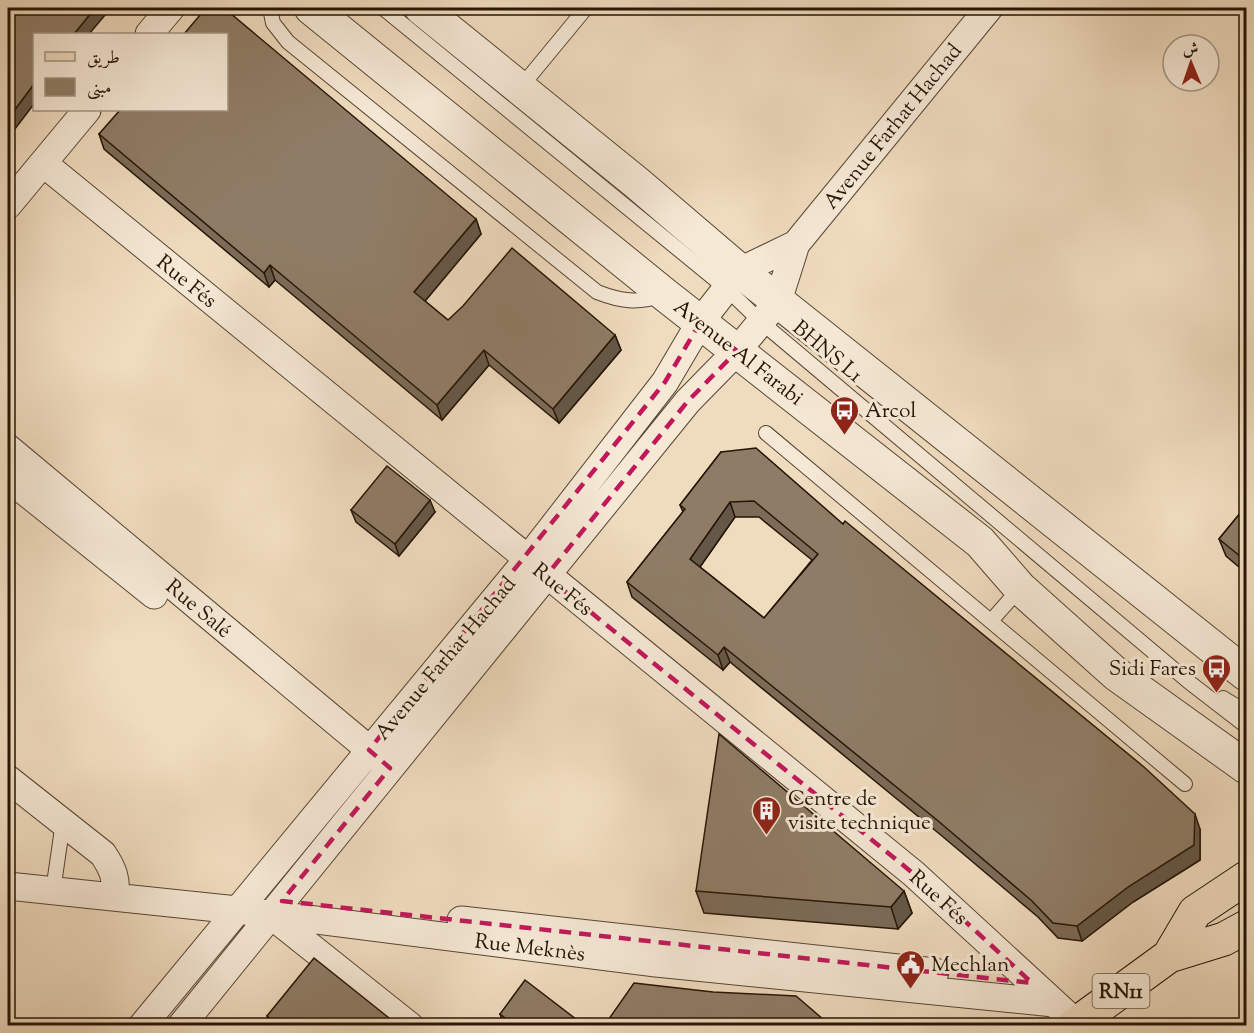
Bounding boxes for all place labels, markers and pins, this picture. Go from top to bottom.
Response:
bus stop icon: Arcol [828,394,860,436]
place label: Arcol [865,397,916,427]
bus stop icon: Sidi Fares [1201,652,1233,694]
place label: Sidi Fares [1109,655,1196,685]
place label: Centre de visite technique [788,785,931,839]
building icon: Centre de visite technique [751,794,783,836]
public building icon: Mechlan [894,948,926,990]
place label: Mechlan [931,951,1009,981]

